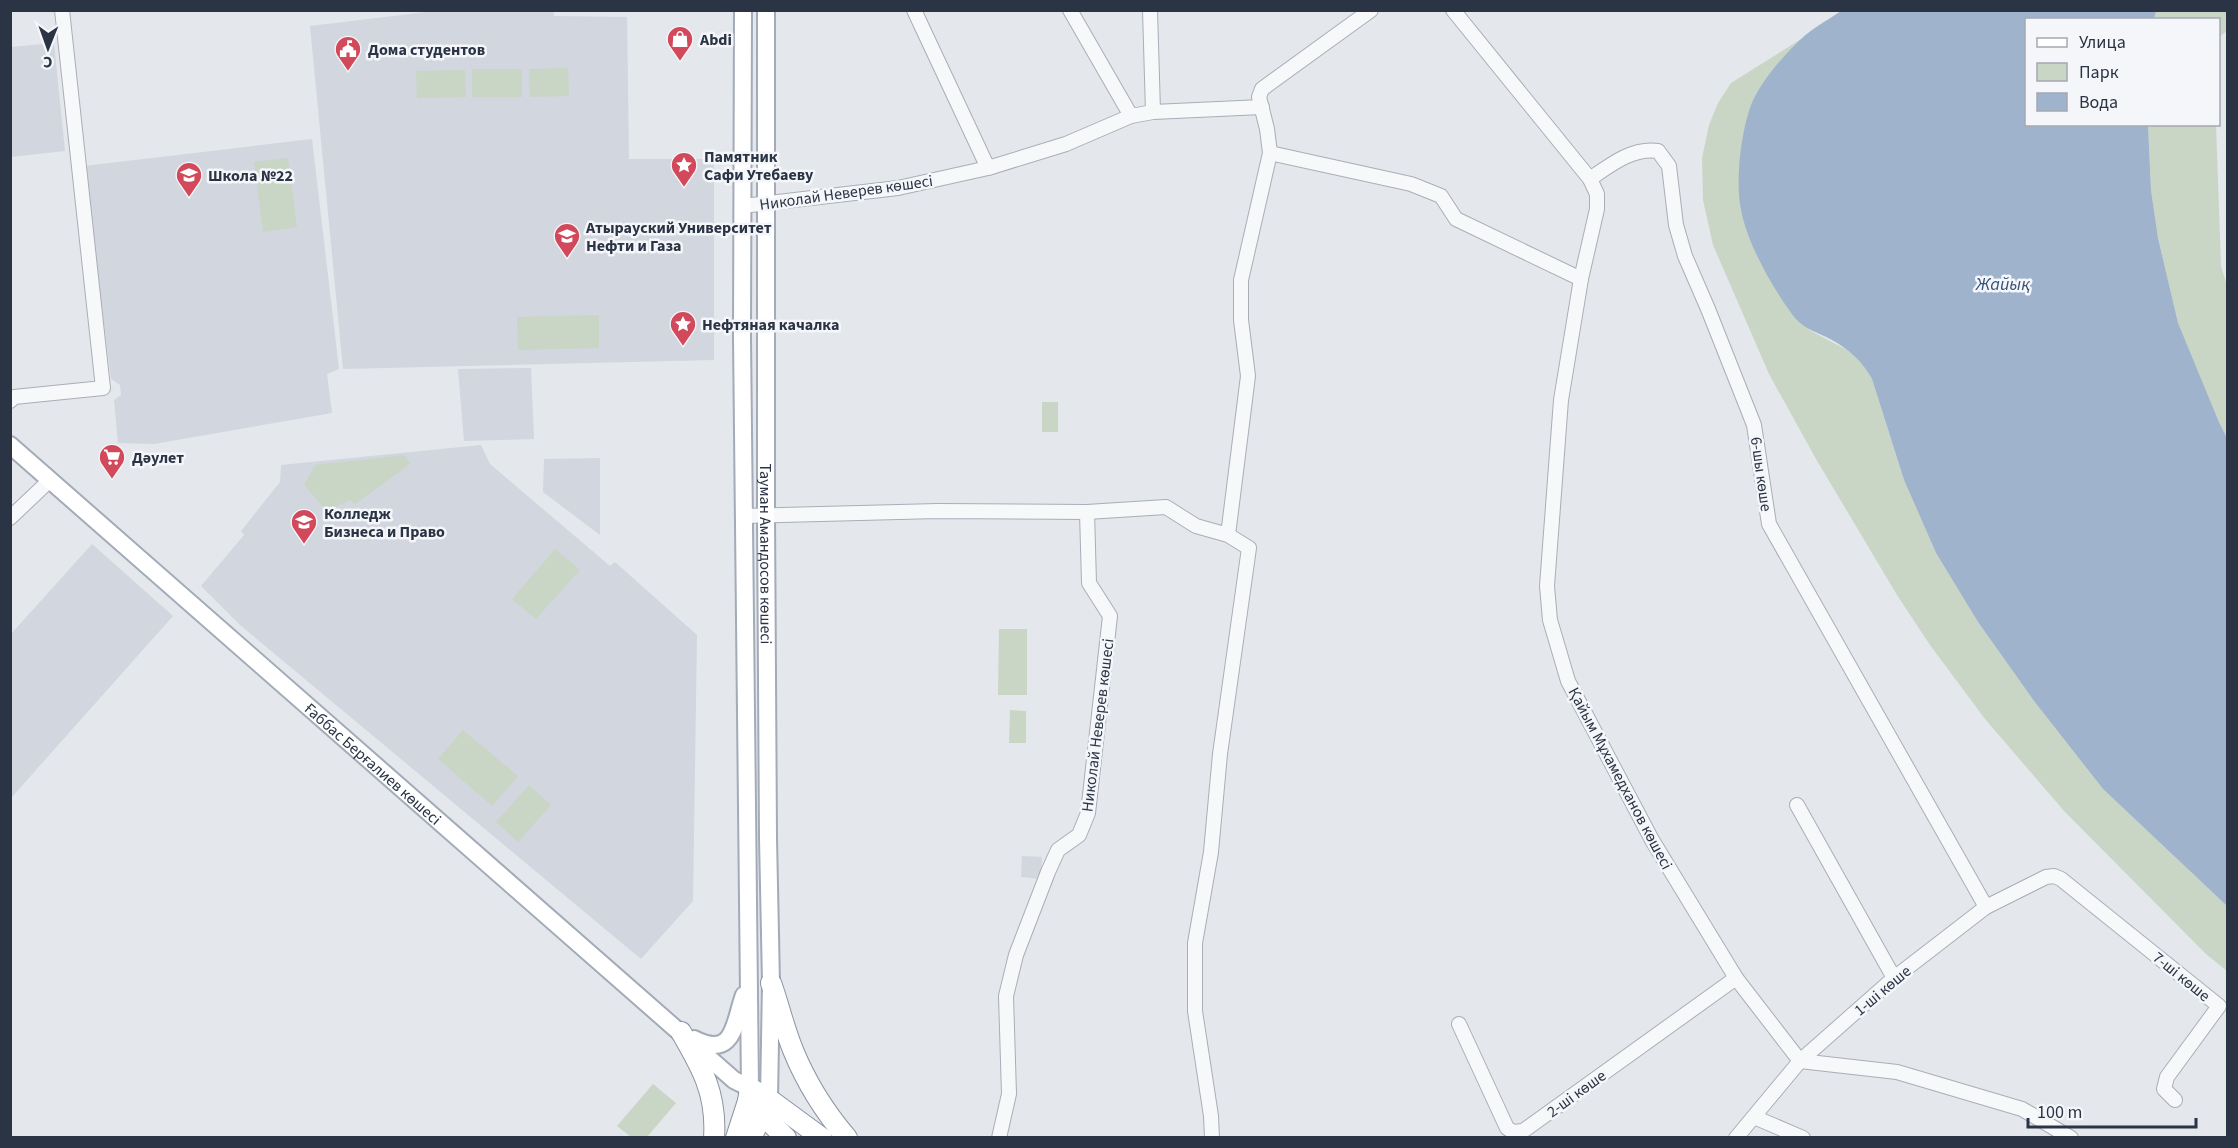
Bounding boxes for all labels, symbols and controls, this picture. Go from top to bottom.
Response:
north arrow [18,18,78,78]
legend [2025,18,2220,126]
shop icon: Abdi [665,24,695,62]
place label: Abdi [699,29,732,51]
text: Улица [2079,30,2126,55]
public building icon: Дома студентов [333,34,363,72]
place label: Дома студентов [368,39,485,61]
text: С [43,51,53,73]
text: Парк [2079,60,2119,85]
text: Вода [2079,90,2118,115]
place label: Памятник Сафи Утебаеву [704,146,814,186]
place icon: Памятник Сафи Утебаеву [669,150,699,188]
school or university icon: Школа №22 [174,160,204,198]
place label: Школа №22 [208,165,293,187]
street label: Николай Неверев көшесі [758,170,934,216]
place label: Атырауский Университет Нефти и Газа [585,217,772,257]
school or university icon: Атырауский Университет Нефти и Газа [552,221,582,259]
water label: Жайық [1975,272,2030,297]
place icon: Нефтяная качалка [668,309,698,347]
place label: Нефтяная качалка [702,314,839,336]
street label: 6-шы көше [1745,435,1777,513]
supermarket icon: Дәулет [97,442,127,480]
place label: Дәулет [132,447,184,469]
street label: Тауман Амандосов көшесі [754,463,777,645]
place label: Колледж Бизнеса и Право [324,503,445,543]
school or university icon: Колледж Бизнеса и Право [289,507,319,545]
street label: Николай Неверев көшесі [1076,637,1120,813]
street label: Қайым Мұхамедханов көшесi [1563,684,1678,873]
street label: Ғаббас Берғалиев көшесі [299,698,446,830]
street label: 7-шi көше [2148,947,2215,1007]
street label: 1-ші көше [1849,960,1916,1021]
street label: 2-ші көше [1542,1065,1611,1123]
scale bar [2028,1091,2196,1129]
text: 100 m [2037,1100,2082,1125]

